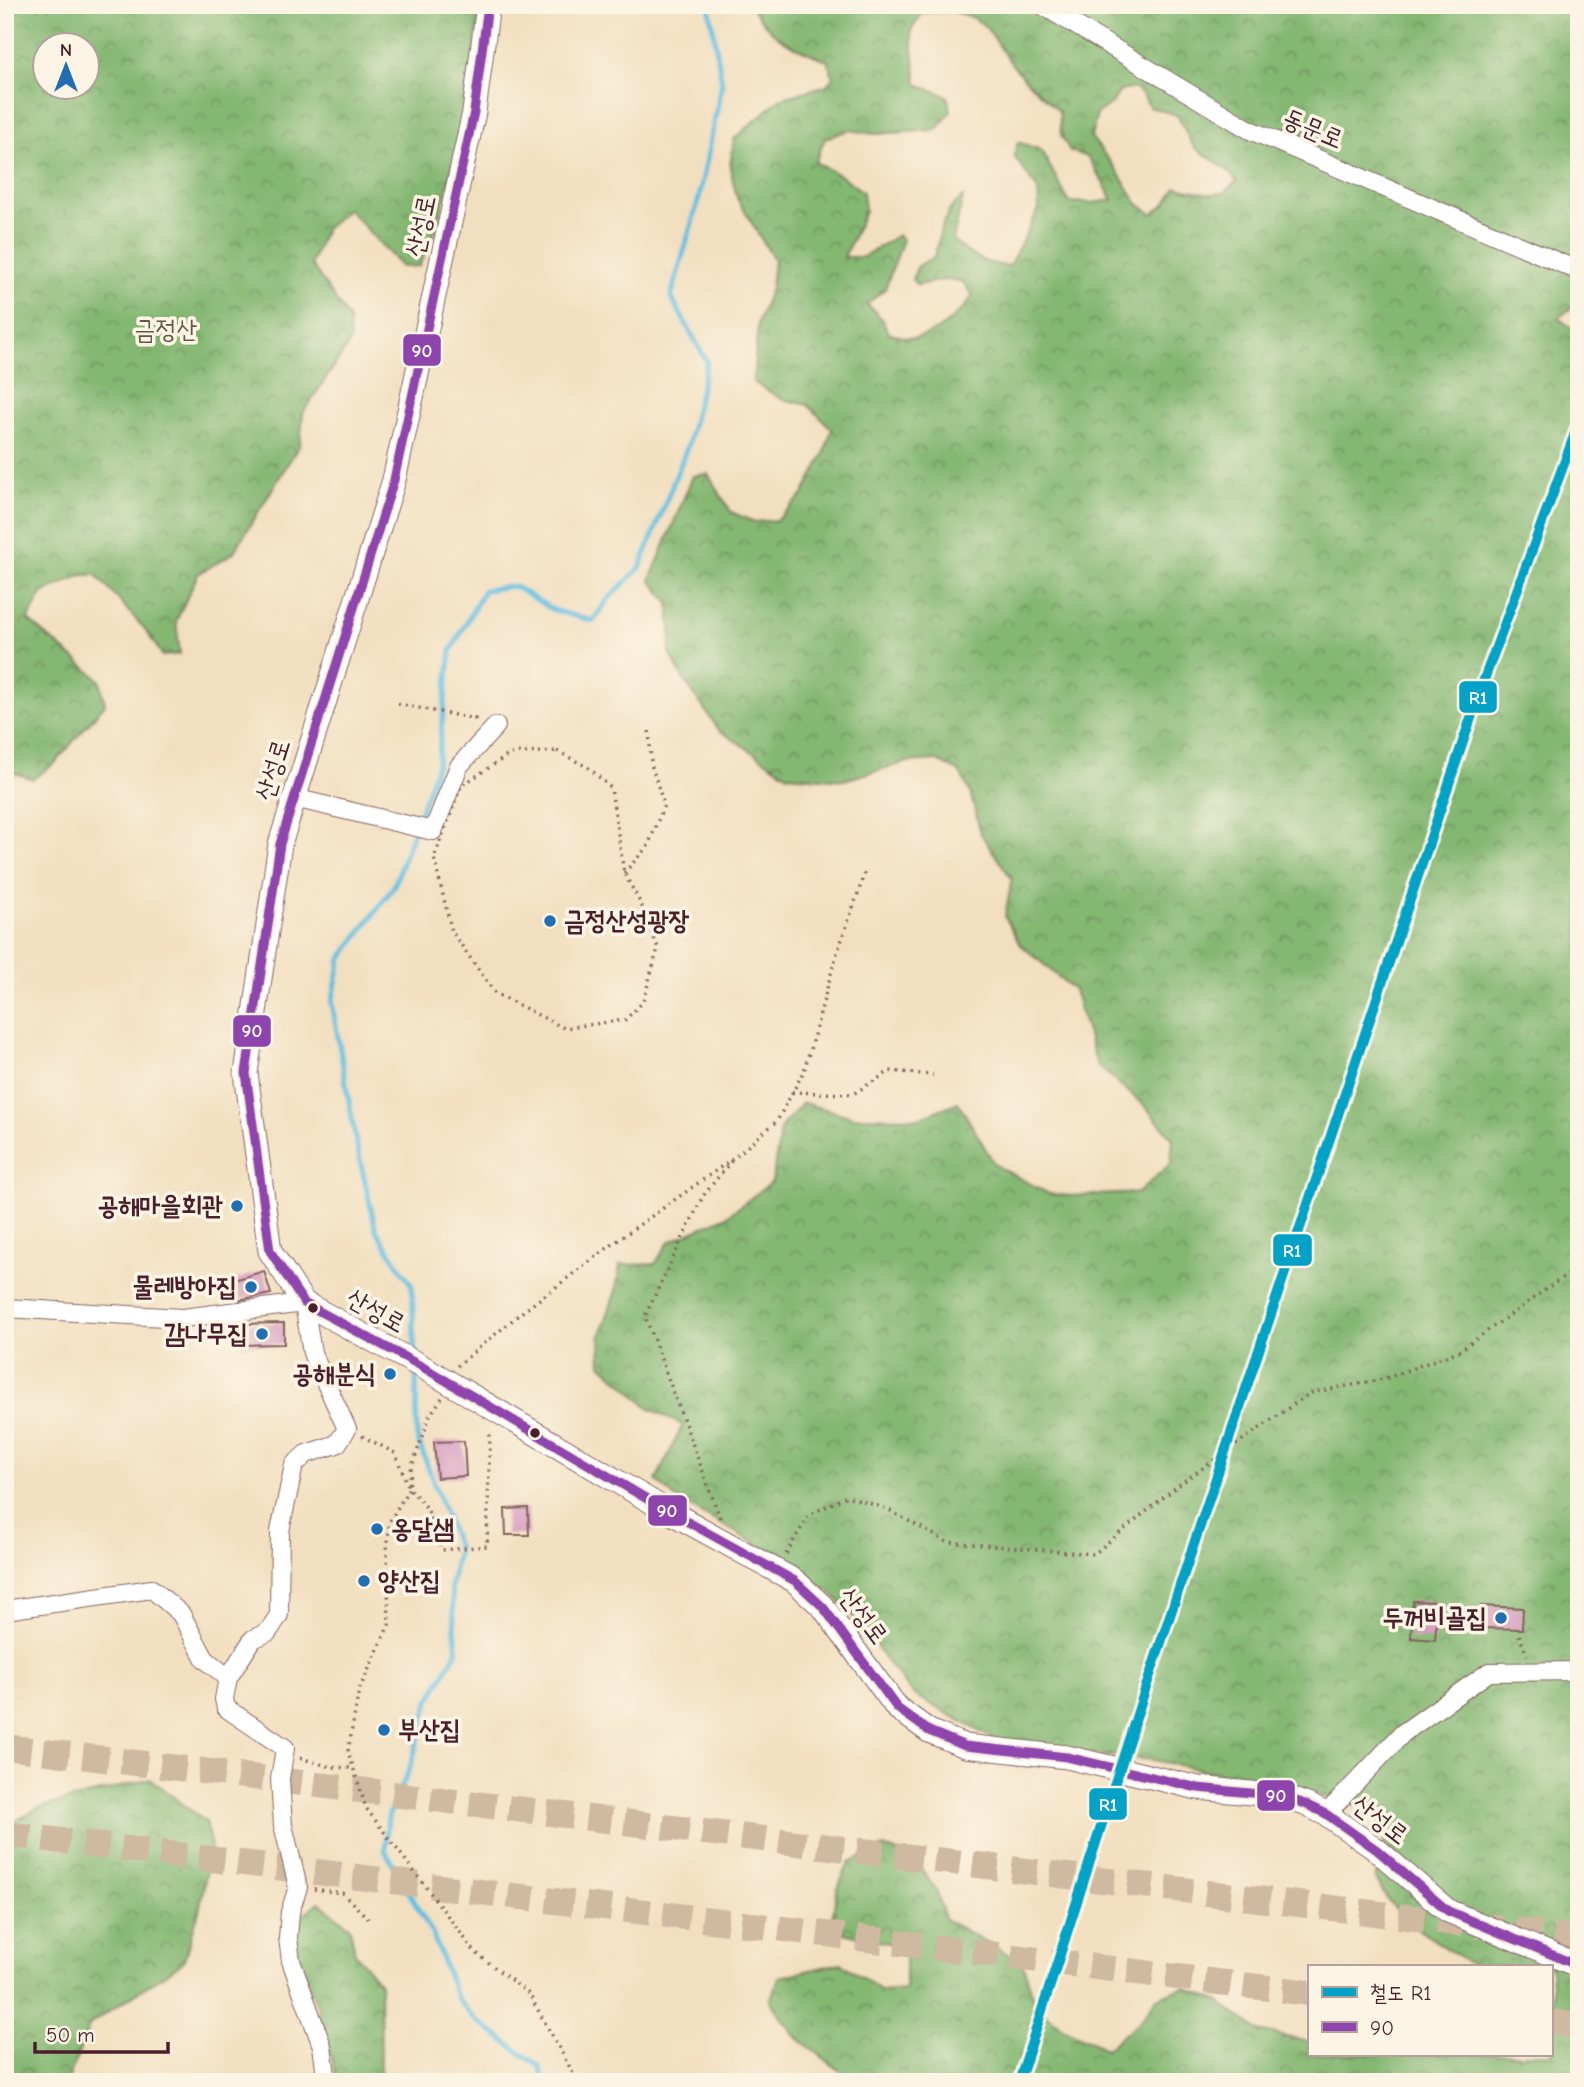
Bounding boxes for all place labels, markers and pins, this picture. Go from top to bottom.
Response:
place label: 금정산성광장 [564,906,690,936]
marker: 금정산성광장 [542,913,558,929]
place label: 공해마을회관 [97,1191,223,1221]
marker: 공해마을회관 [229,1198,245,1214]
place label: 물레방아집 [132,1272,237,1302]
marker: 물레방아집 [243,1279,259,1295]
unlabelled marker [306,1301,320,1315]
place label: 감나무집 [164,1319,248,1349]
marker: 감나무집 [254,1326,270,1342]
place label: 공해분식 [292,1359,376,1389]
marker: 공해분식 [382,1366,398,1382]
unlabelled marker [528,1426,542,1440]
place label: 옹달샘 [391,1514,454,1544]
marker: 옹달샘 [369,1521,385,1537]
place label: 양산집 [378,1566,441,1596]
marker: 양산집 [356,1573,372,1589]
place label: 두꺼비골집 [1382,1603,1487,1633]
marker: 두꺼비골집 [1493,1610,1509,1626]
place label: 부산집 [398,1715,461,1745]
marker: 부산집 [376,1722,392,1738]

